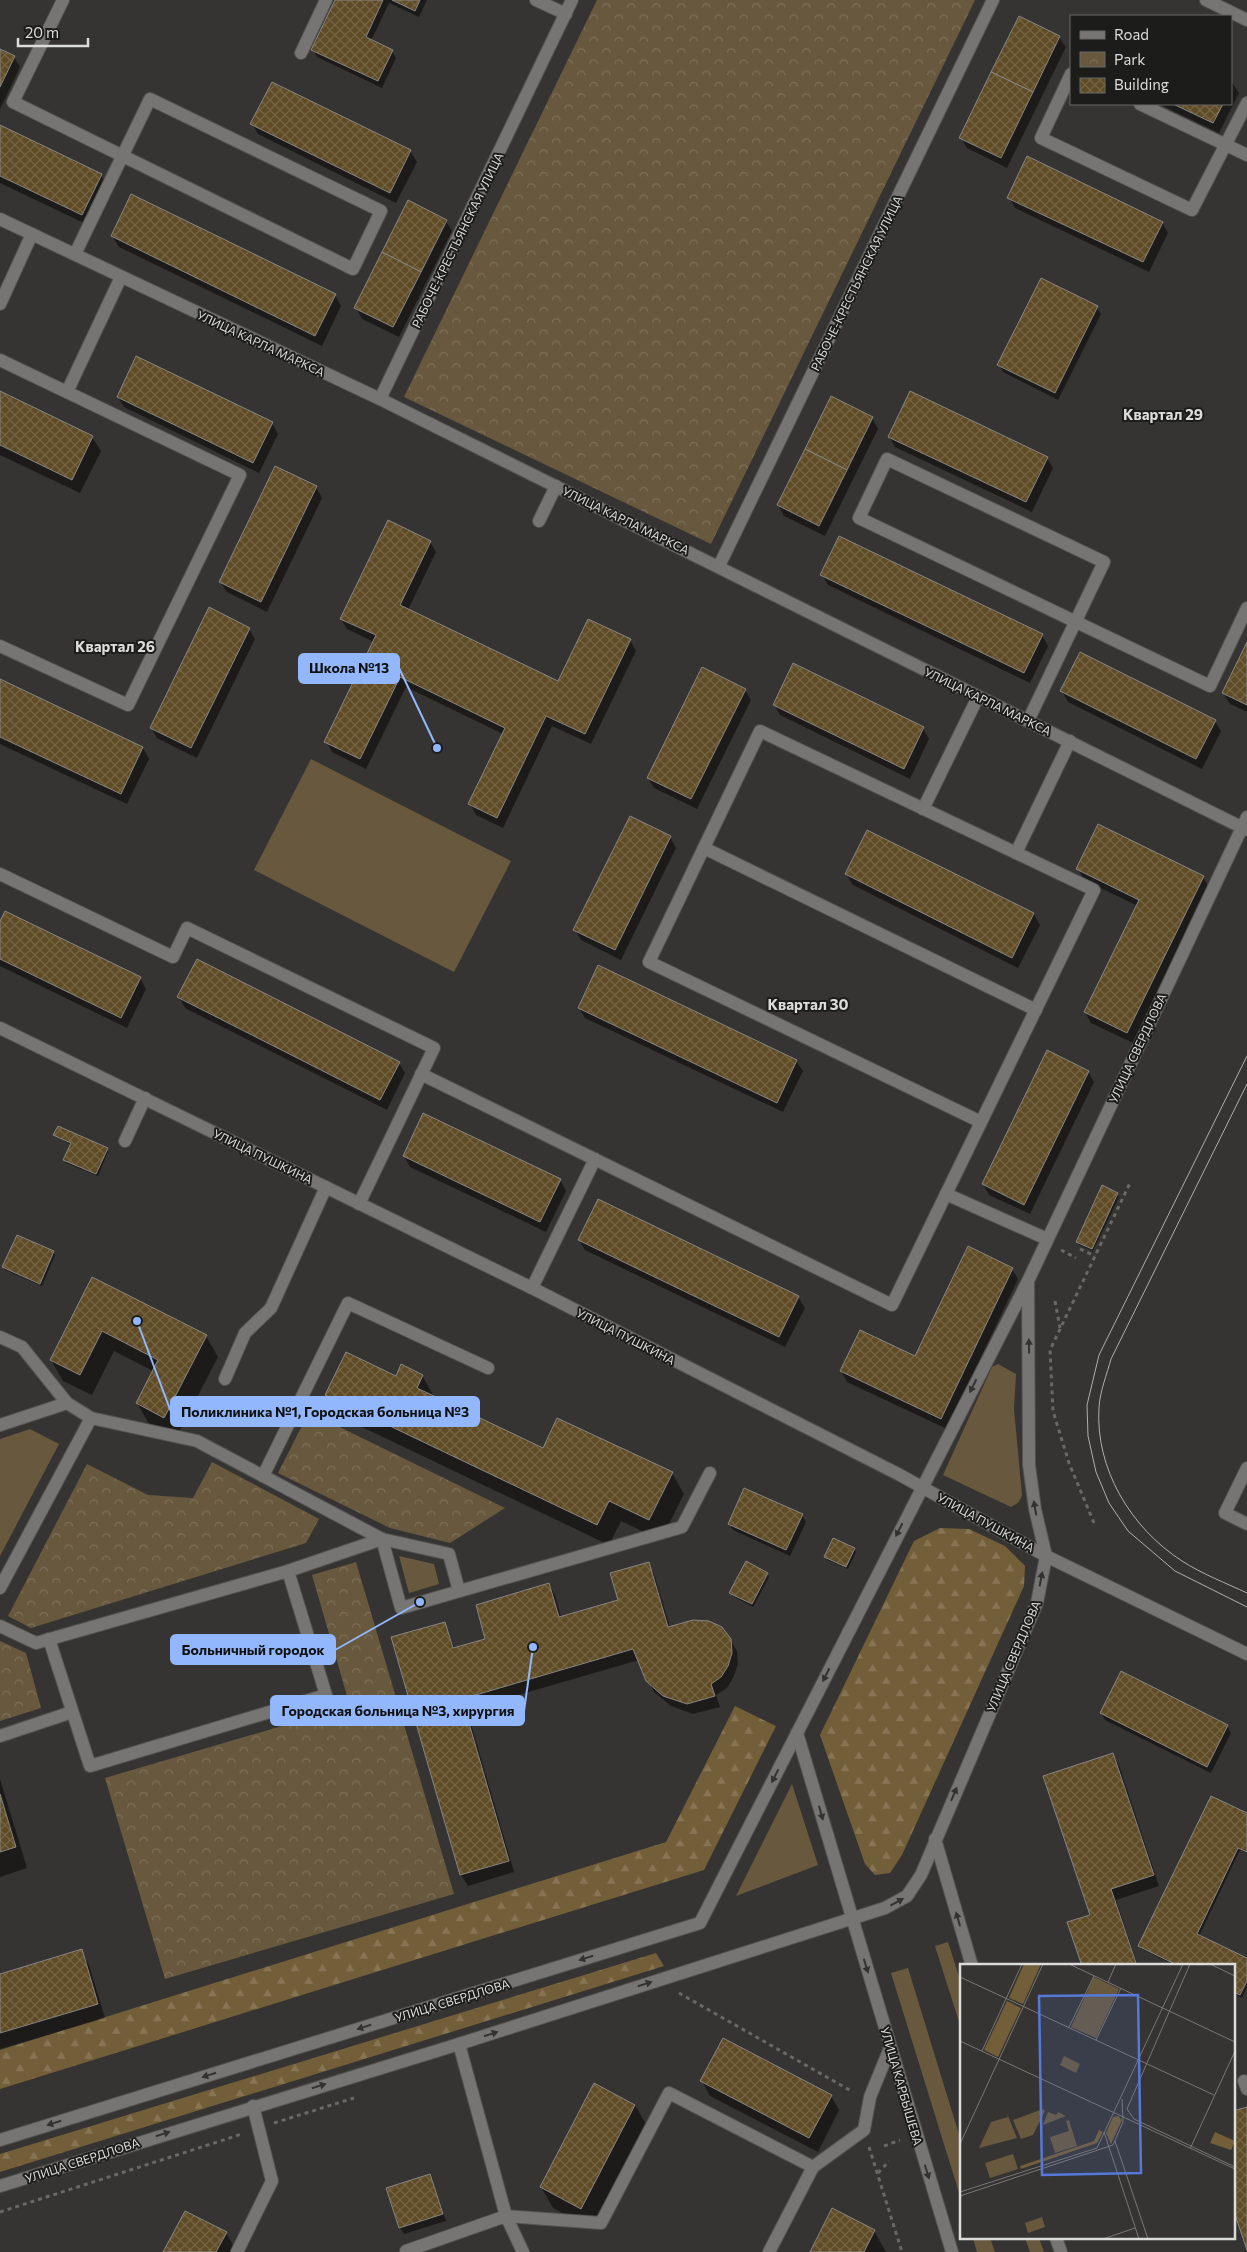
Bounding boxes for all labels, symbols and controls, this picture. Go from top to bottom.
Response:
scale bar [18,15,88,47]
legend [1070,15,1232,105]
text: 20 m [25,23,59,41]
text: Road [1114,25,1149,43]
text: Park [1114,50,1145,68]
text: Building [1114,75,1169,93]
street label: РАБОЧЕ-КРЕСТЬЯНСКАЯ УЛИЦА [408,150,506,330]
street label: РАБОЧЕ-КРЕСТЬЯНСКАЯ УЛИЦА [807,193,905,373]
street label: УЛИЦА КАРЛА МАРКСА [195,307,327,379]
district label: Квартал 29 [1123,405,1203,423]
street label: УЛИЦА КАРЛА МАРКСА [560,483,692,557]
district label: Квартал 26 [75,637,155,655]
callout: Школа №13 [299,654,399,683]
text: Школа №13 [309,659,389,676]
street label: УЛИЦА КАРЛА МАРКСА [922,664,1054,738]
street label: УЛИЦА СВЕРДЛОВА [1105,991,1169,1105]
district label: Квартал 30 [768,995,848,1013]
street label: УЛИЦА ПУШКИНА [211,1126,315,1186]
street label: УЛИЦА ПУШКИНА [574,1305,678,1367]
one-way arrow [1024,1338,1032,1354]
one-way arrow [969,1379,977,1393]
callout: Поликлиника №1, Городская больница №3 [171,1397,479,1426]
text: Поликлиника №1, Городская больница №3 [181,1403,469,1420]
street label: УЛИЦА ПУШКИНА [935,1490,1037,1554]
one-way arrow [1031,1500,1039,1516]
one-way arrow [895,1522,903,1537]
one-way arrow [1038,1571,1046,1587]
street label: УЛИЦА СВЕРДЛОВА [983,1598,1043,1714]
callout: Больничный городок [171,1635,335,1664]
text: Больничный городок [181,1641,325,1658]
one-way arrow [822,1667,830,1682]
callout: Городская больница №3, хирургия [271,1696,524,1725]
text: Городская больница №3, хирургия [281,1702,515,1719]
one-way arrow [771,1769,779,1783]
one-way arrow [951,1787,959,1801]
one-way arrow [817,1806,825,1821]
one-way arrow [891,1897,904,1906]
one-way arrow [954,1911,962,1926]
one-way arrow [579,1955,594,1963]
one-way arrow [862,1958,870,1973]
inset map [960,1964,1234,2240]
street label: УЛИЦА СВЕРДЛОВА [393,1976,511,2024]
one-way arrow [638,1979,653,1987]
one-way arrow [357,2024,372,2031]
street label: УЛИЦА КАРБЫШЕВА [878,2025,926,2147]
one-way arrow [483,2030,498,2037]
one-way arrow [201,2072,216,2080]
one-way arrow [311,2082,326,2090]
one-way arrow [46,2120,61,2128]
one-way arrow [156,2130,171,2138]
street label: УЛИЦА СВЕРДЛОВА [23,2135,141,2185]
one-way arrow [924,2164,932,2179]

